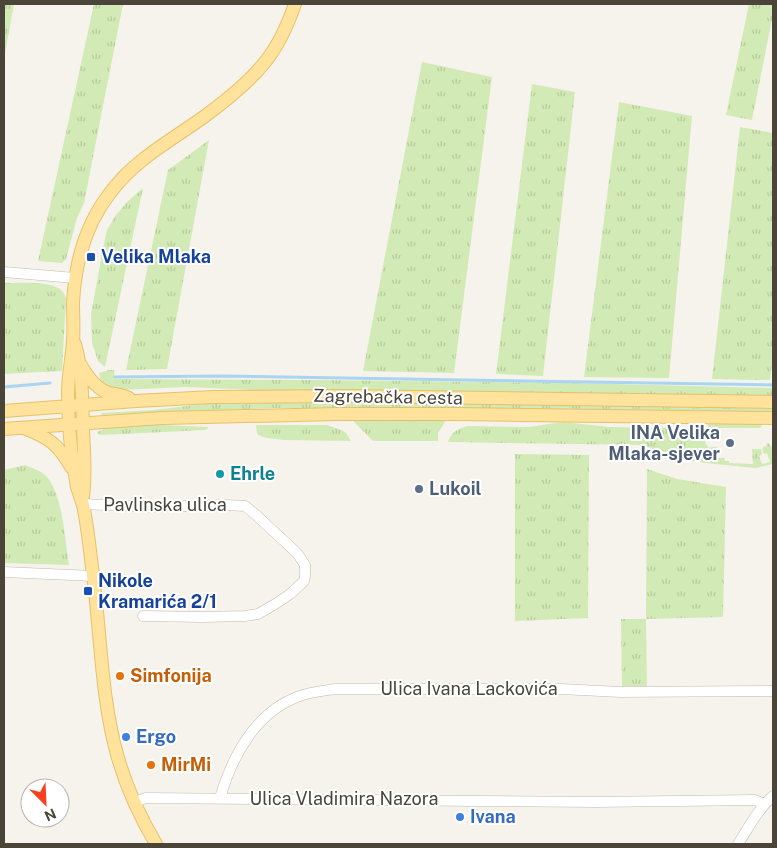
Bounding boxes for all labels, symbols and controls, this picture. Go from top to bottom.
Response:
place label: Velika Mlaka [101,246,211,267]
marker: Velika Mlaka [85,251,97,263]
street label: Zagrebačka cesta [313,385,463,408]
place label: INA Velika Mlaka-sjever [608,422,721,464]
marker: INA Velika Mlaka-sjever [724,437,736,449]
place label: Ehrle [230,463,275,484]
marker: Ehrle [214,468,226,480]
place label: Lukoil [429,478,481,499]
marker: Lukoil [413,483,425,495]
street label: Pavlinska ulica [103,494,227,515]
place label: Nikole Kramarića 2/1 [98,570,217,612]
marker: Nikole Kramarića 2/1 [82,585,94,597]
place label: Simfonija [130,665,212,686]
marker: Simfonija [114,670,126,682]
street label: Ulica Ivana Lackovića [380,678,558,699]
place label: Ergo [136,726,176,747]
marker: Ergo [120,731,132,743]
place label: MirMi [161,754,211,775]
marker: MirMi [145,759,157,771]
north arrow [20,778,70,828]
street label: Ulica Vladimira Nazora [250,788,438,809]
text: N [42,805,59,824]
place label: Ivana [470,806,516,827]
marker: Ivana [454,811,466,823]

